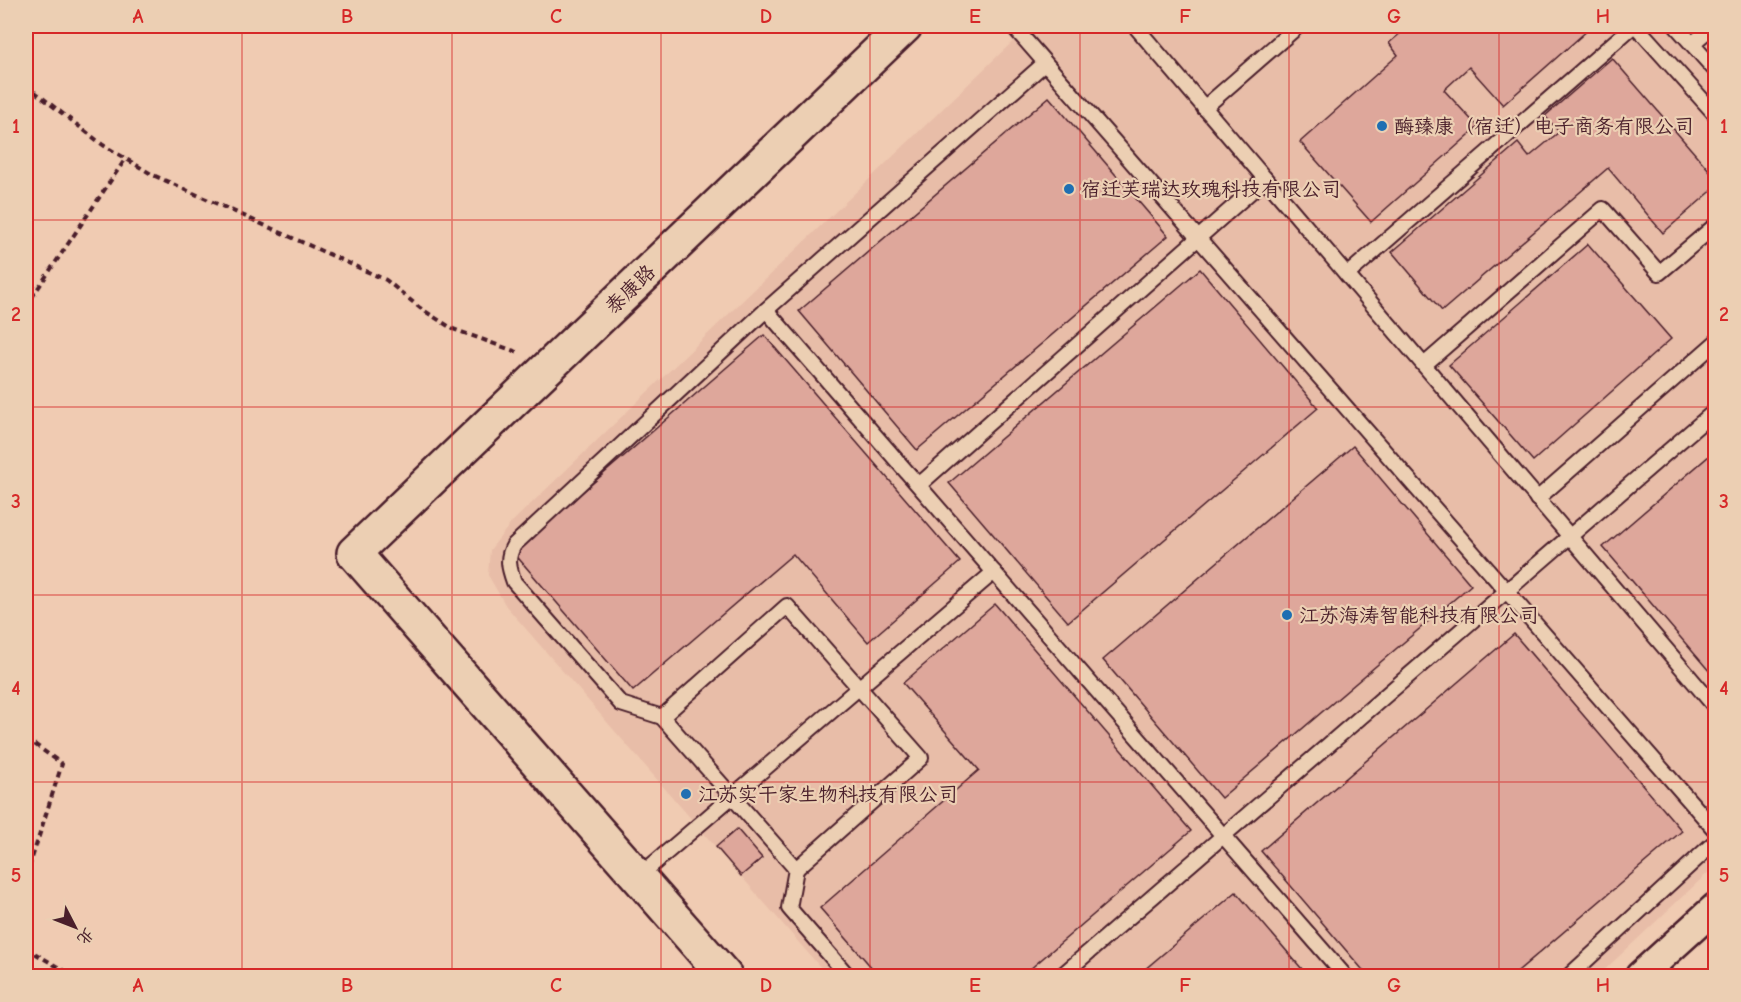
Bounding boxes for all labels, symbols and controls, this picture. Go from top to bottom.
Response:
text: A [132,5,144,28]
text: B [341,5,353,28]
text: C [550,5,562,28]
text: D [760,5,772,28]
text: E [969,5,981,28]
text: F [1179,5,1191,28]
text: G [1387,5,1401,28]
text: H [1596,5,1610,28]
text: 1 [12,115,20,138]
place label: 酶臻康（宿迁）电子商务有限公司 [1394,115,1694,138]
text: 1 [1720,115,1728,138]
marker: 酶臻康（宿迁）电子商务有限公司 [1375,119,1389,133]
place label: 宿迁芙瑞达玫瑰科技有限公司 [1081,178,1341,201]
marker: 宿迁芙瑞达玫瑰科技有限公司 [1062,182,1076,196]
street label: 泰康路 [601,260,661,318]
text: 2 [11,303,21,326]
text: 2 [1719,303,1729,326]
text: 3 [11,490,21,513]
text: 3 [1719,490,1729,513]
place label: 江苏海涛智能科技有限公司 [1299,604,1539,627]
marker: 江苏海涛智能科技有限公司 [1280,608,1294,622]
text: 4 [11,677,21,700]
text: 4 [1719,677,1729,700]
place label: 江苏实干家生物科技有限公司 [698,783,958,806]
marker: 江苏实干家生物科技有限公司 [679,787,693,801]
text: 5 [11,864,21,887]
text: 5 [1719,864,1729,887]
north arrow [45,897,105,957]
text: 北 [73,924,97,948]
text: A [132,974,144,997]
text: B [341,974,353,997]
text: C [550,974,562,997]
text: D [760,974,772,997]
text: E [969,974,981,997]
text: F [1179,974,1191,997]
text: G [1387,974,1401,997]
text: H [1596,974,1610,997]

